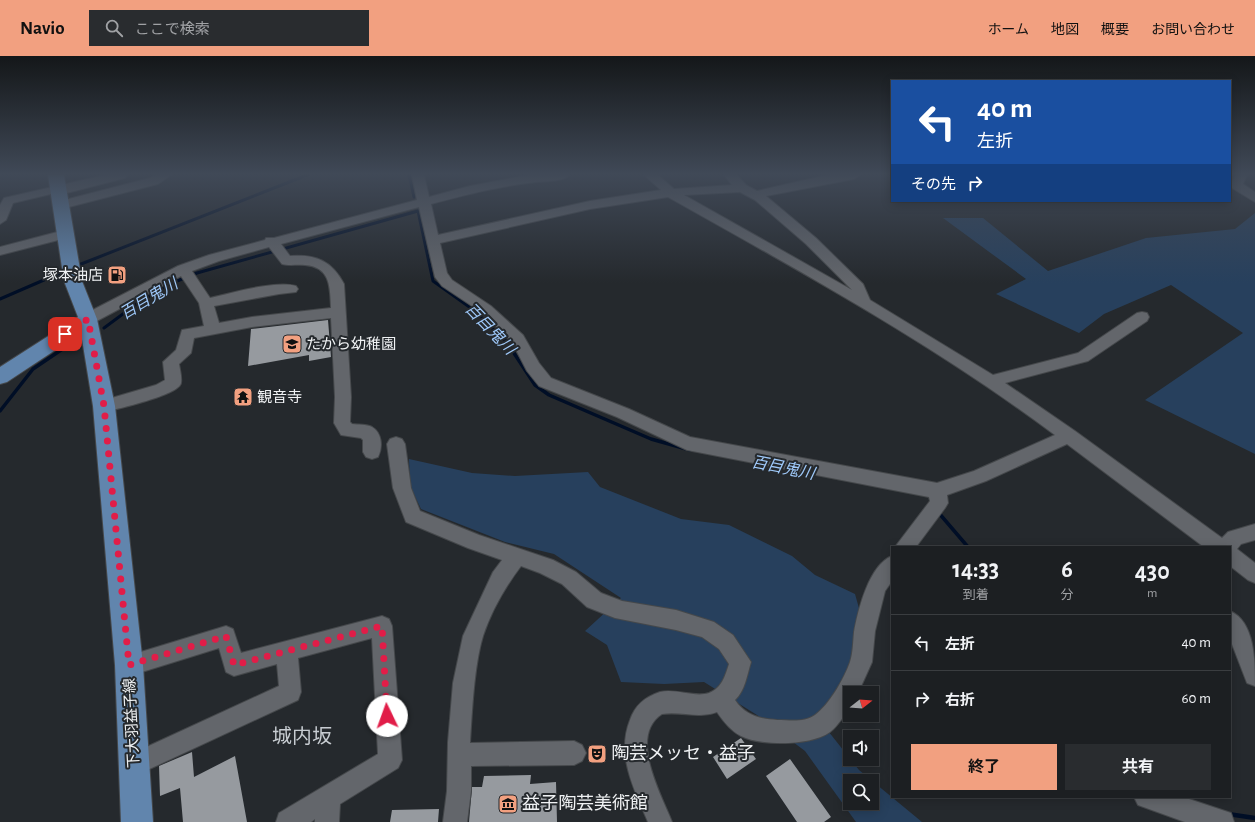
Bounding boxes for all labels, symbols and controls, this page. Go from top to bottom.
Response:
search box [89,10,369,46]
icon: search [103,17,125,39]
text: Navio [20,19,65,38]
text: ここで検索 [135,22,210,37]
text: ホーム [987,23,1029,37]
text: 地図 [1051,23,1079,37]
text: 概要 [1101,23,1129,37]
text: お問い合わせ [1151,23,1235,37]
text: 40 m [977,95,1033,123]
icon: left [911,96,963,148]
text: 左折 [977,133,1013,151]
icon: right [964,172,986,194]
text: その先 [911,177,956,192]
fuel station icon: 塚本油店 [106,264,128,286]
place label: 塚本油店 [43,267,103,283]
water label: 百目鬼川 [117,274,182,322]
water label: 百目鬼川 [462,300,520,359]
pin [48,317,82,351]
icon: arrive [54,323,76,345]
school or university icon: たから幼稚園 [281,333,303,355]
place label: たから幼稚園 [306,336,396,352]
temple icon: 観音寺 [232,386,254,408]
place label: 観音寺 [257,389,302,405]
water label: 百目鬼川 [750,453,818,482]
text: 14:33 [952,558,999,582]
text: 6 [1061,558,1073,582]
text: 430 [1135,560,1170,584]
text: m [1147,587,1157,600]
text: 到着 [963,589,989,602]
text: 分 [1060,589,1073,602]
icon: left [911,632,933,654]
text: 40 m [1181,635,1211,650]
text: 左折 [945,637,975,652]
street label: 下大羽益子線 [121,678,142,768]
north arrow [843,686,879,722]
map controls [843,686,879,810]
icon: right [911,688,933,710]
text: 60 m [1182,691,1211,706]
text: 右折 [945,693,975,708]
position arrow [366,695,408,737]
district label: 城内坂 [272,725,332,747]
button: sound [843,730,879,766]
theatre icon: 陶芸メッセ・益子 [586,743,608,765]
place label: 陶芸メッセ・益子 [611,743,755,763]
button: 終了 [911,744,1057,790]
button: 共有 [1065,744,1211,790]
button: search [843,774,879,810]
museum icon: 益子陶芸美術館 [497,793,519,815]
place label: 益子陶芸美術館 [522,793,648,813]

